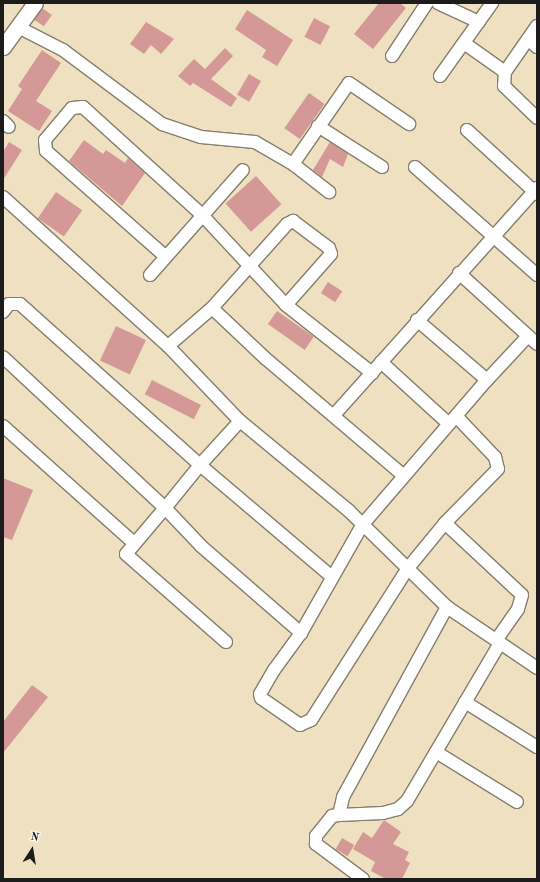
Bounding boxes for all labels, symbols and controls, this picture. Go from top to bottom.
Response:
north arrow [12,830,52,870]
text: N [29,832,40,844]

